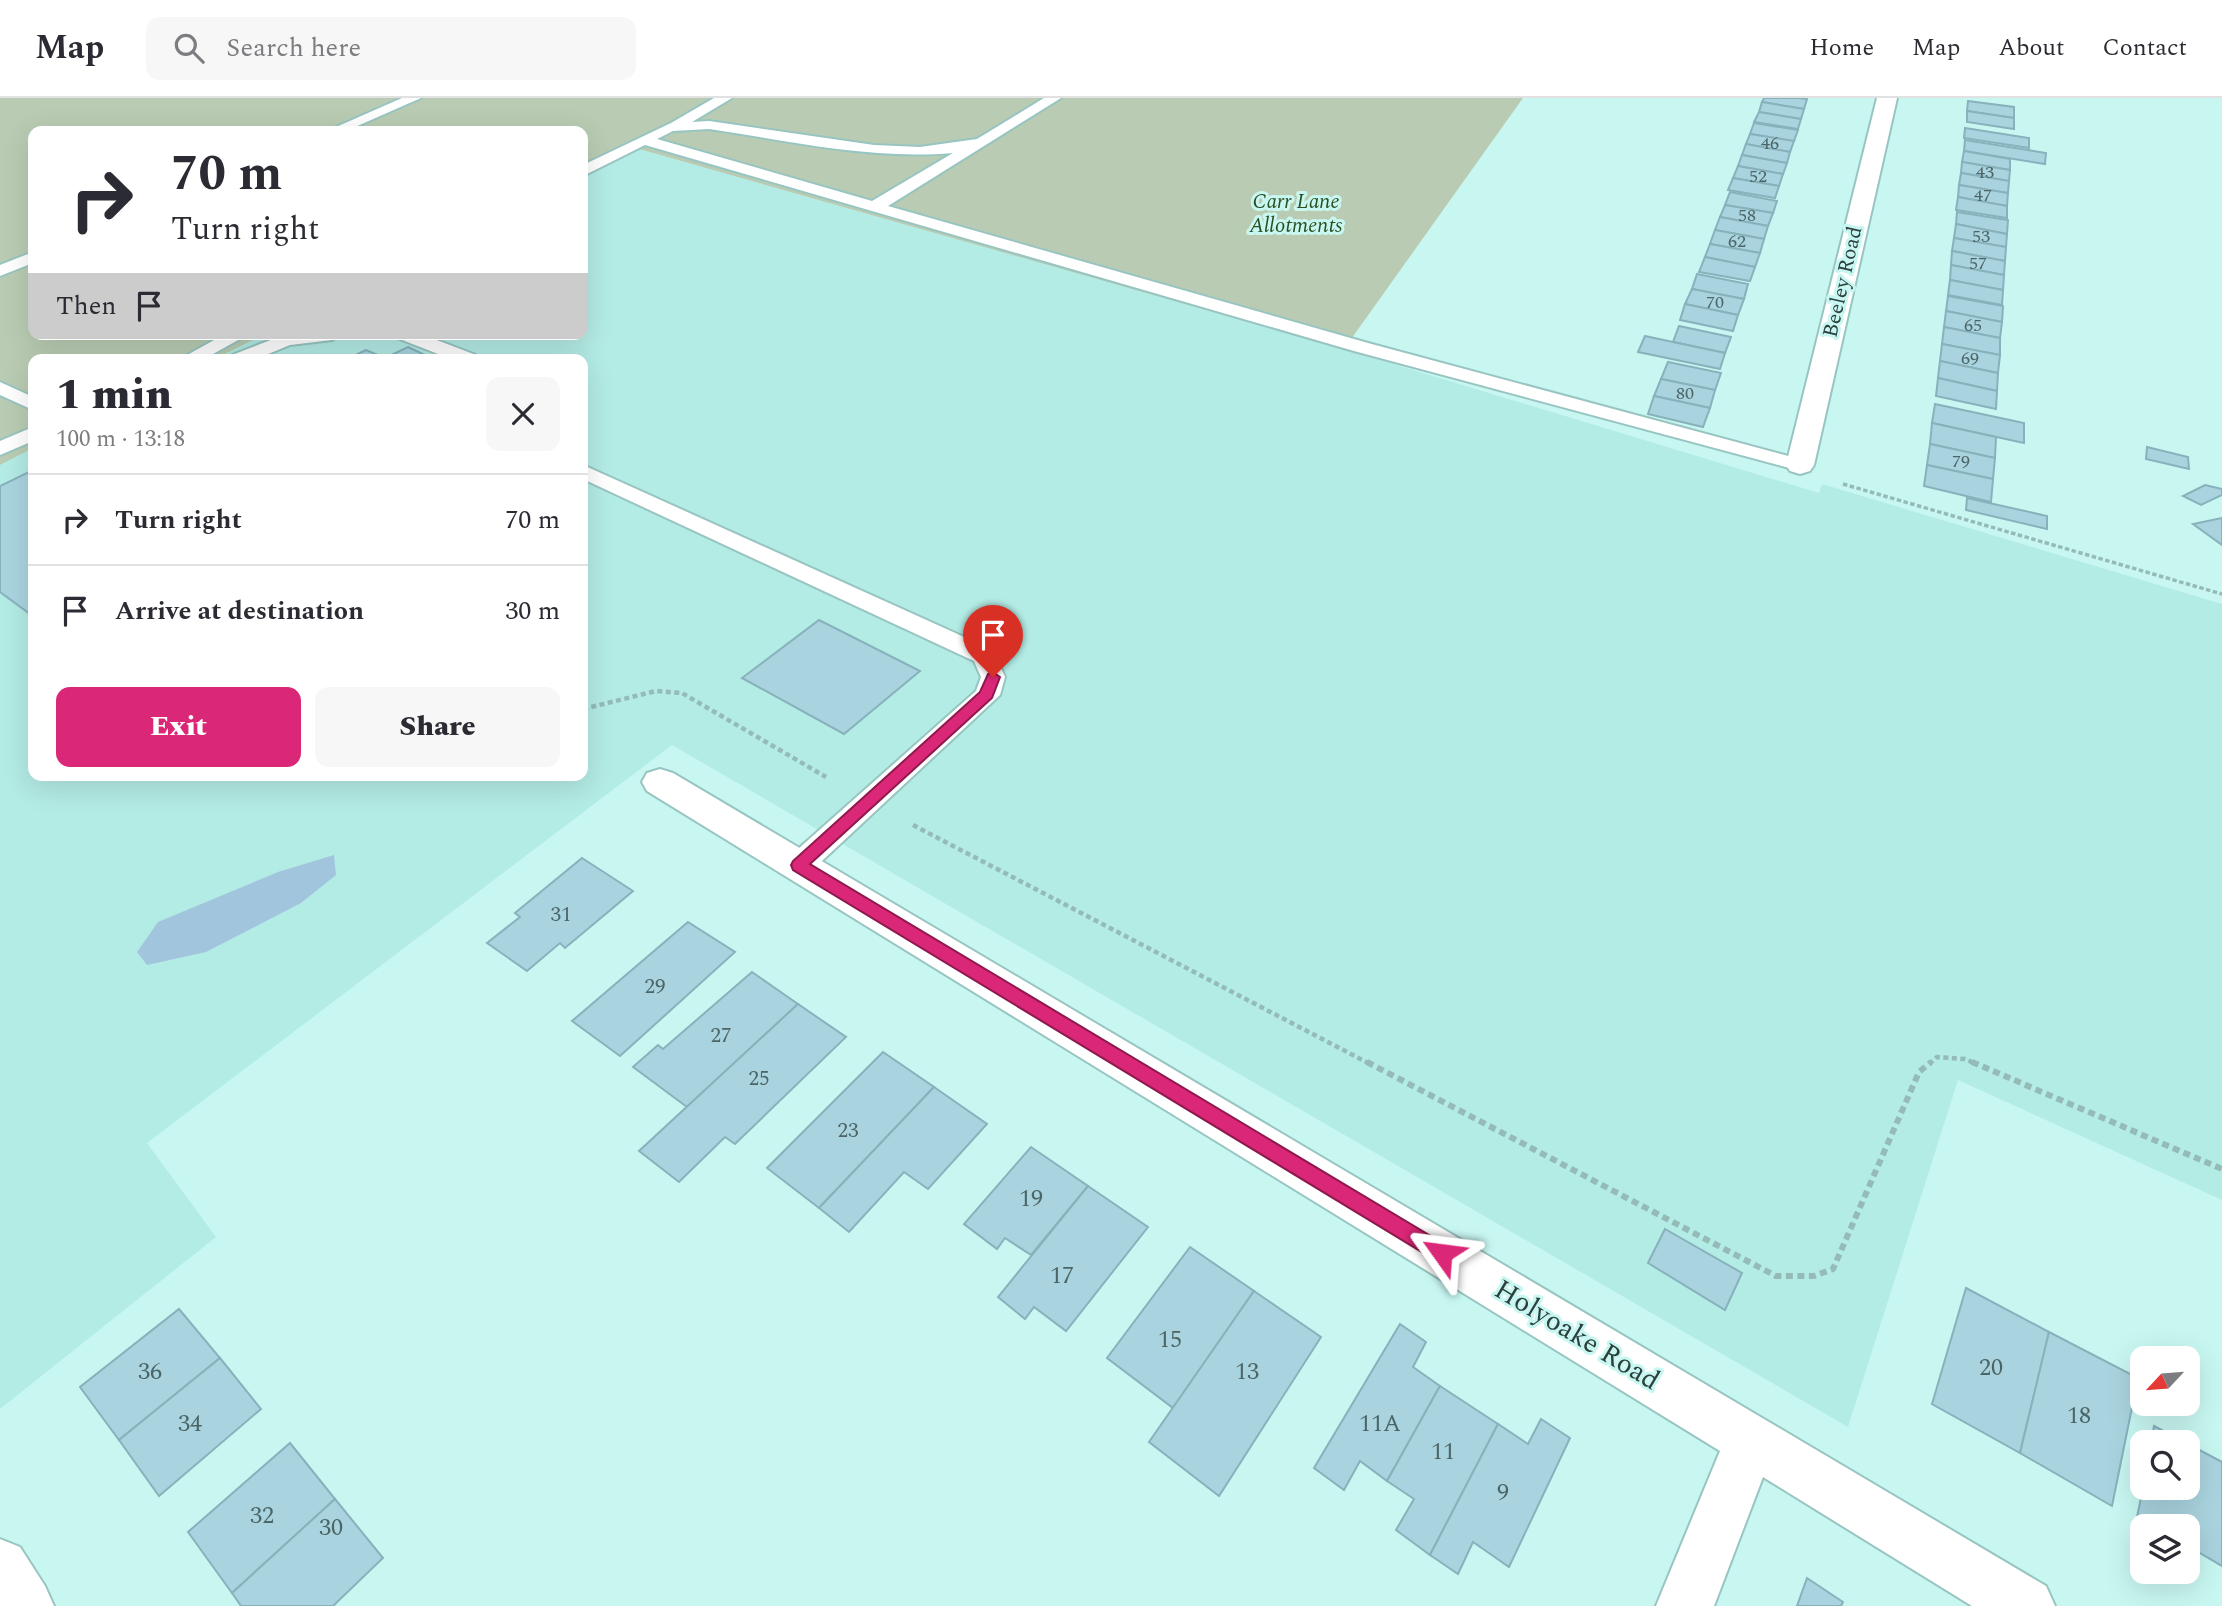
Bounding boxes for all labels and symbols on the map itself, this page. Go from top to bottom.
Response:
house number: 46 [1761,130,1779,157]
house number: 43 [1976,159,1994,186]
house number: 52 [1749,163,1767,190]
house number: 47 [1974,182,1992,209]
park label: Carr Lane Allotments [1249,186,1343,242]
house number: 58 [1738,202,1756,229]
street label: Beeley Road [1815,223,1871,341]
house number: 53 [1972,223,1990,250]
house number: 62 [1728,228,1746,255]
house number: 57 [1969,250,1987,277]
house number: 70 [1706,289,1724,316]
house number: 65 [1964,312,1982,339]
house number: 69 [1961,345,1979,372]
house number: 80 [1676,380,1694,407]
house number: 79 [1952,448,1970,475]
pin [963,605,1023,677]
house number: 31 [551,899,572,931]
house number: 29 [645,971,666,1003]
house number: 27 [711,1020,732,1052]
house number: 25 [749,1063,770,1095]
house number: 23 [838,1115,859,1147]
house number: 19 [1019,1181,1043,1217]
position arrow [1405,1216,1479,1290]
house number: 17 [1050,1258,1074,1294]
street label: Holyoake Road [1486,1268,1668,1402]
house number: 15 [1158,1322,1182,1358]
north arrow [2130,1346,2200,1416]
house number: 20 [1979,1350,2003,1386]
house number: 36 [138,1354,162,1390]
house number: 13 [1235,1354,1259,1390]
house number: 18 [2067,1398,2091,1434]
house number: 34 [178,1406,202,1442]
house number: 11A [1359,1406,1401,1442]
house number: 11 [1431,1434,1455,1470]
house number: 9 [1497,1475,1509,1511]
house number: 32 [250,1498,274,1534]
house number: 30 [319,1510,343,1546]

